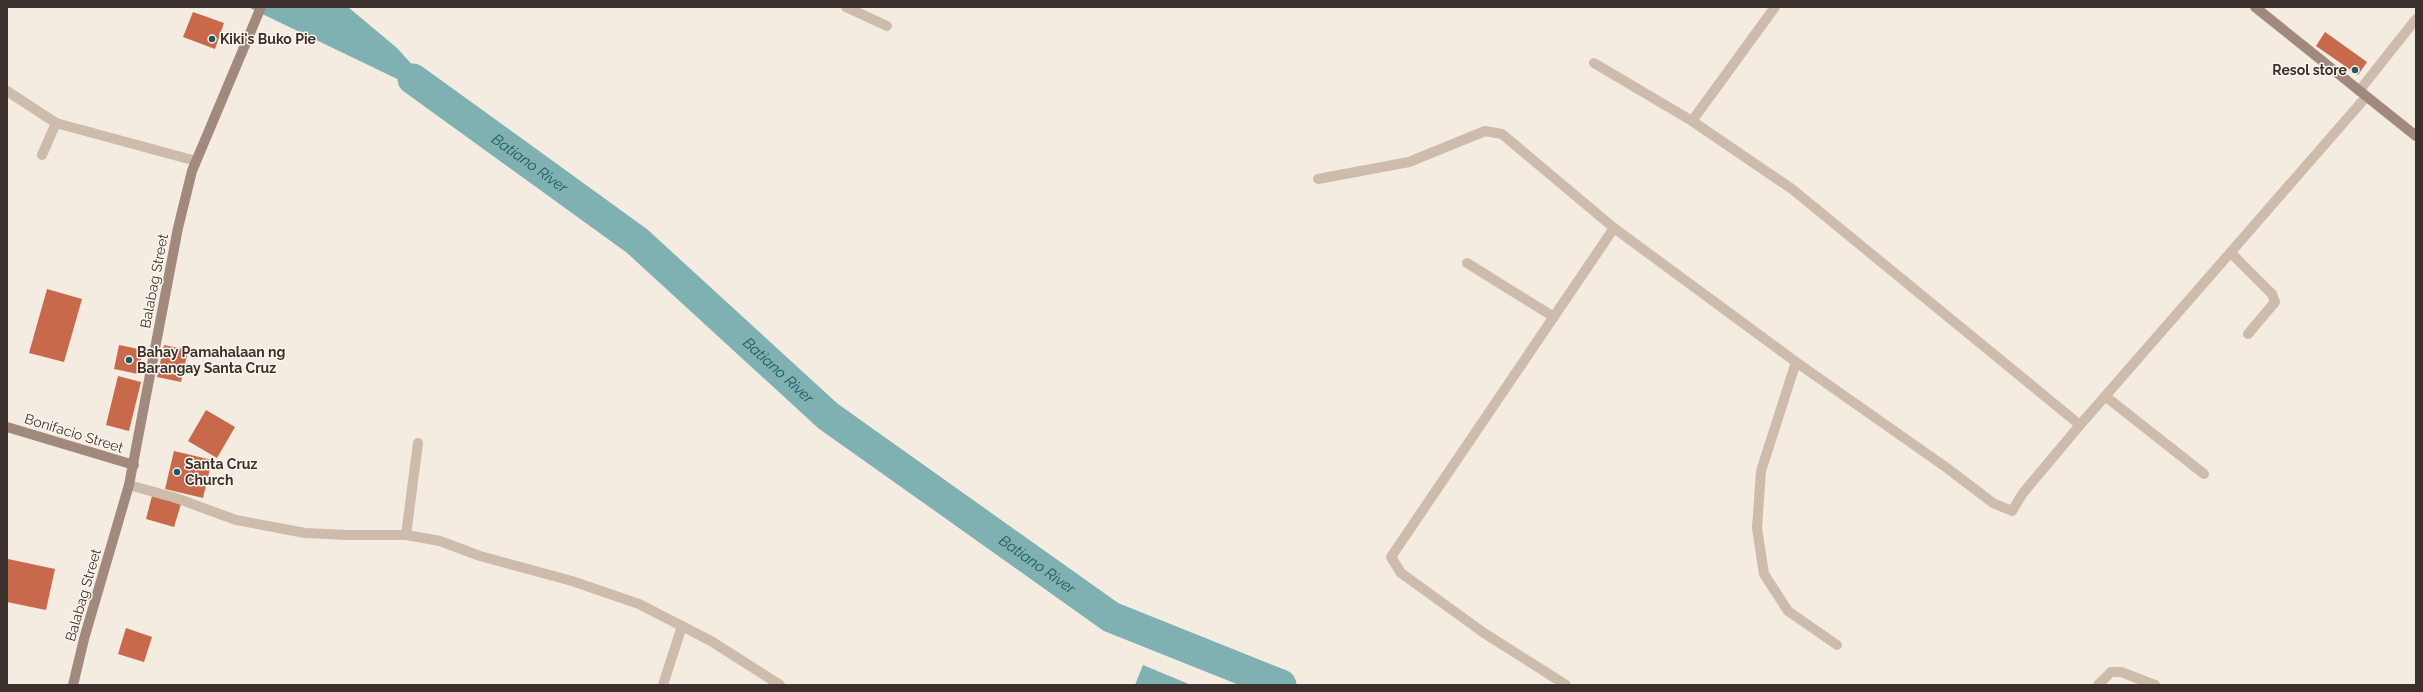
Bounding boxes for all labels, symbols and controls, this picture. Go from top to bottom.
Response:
place label: Kiki's Buko Pie [220,31,316,47]
marker: Kiki's Buko Pie [207,34,217,44]
place label: Resol store [2272,62,2348,78]
marker: Resol store [2350,65,2360,75]
water label: Batiano River [488,130,572,197]
street label: Balabag Street [137,232,171,329]
water label: Batiano River [739,334,818,408]
place label: Bahay Pamahalaan ng Barangay Santa Cruz [137,344,285,376]
marker: Bahay Pamahalaan ng Barangay Santa Cruz [124,355,134,365]
street label: Bonifacio Street [23,410,126,456]
place label: Santa Cruz Church [185,456,257,488]
marker: Santa Cruz Church [172,467,182,477]
water label: Batiano River [996,531,1079,598]
street label: Balabag Street [62,547,104,643]

